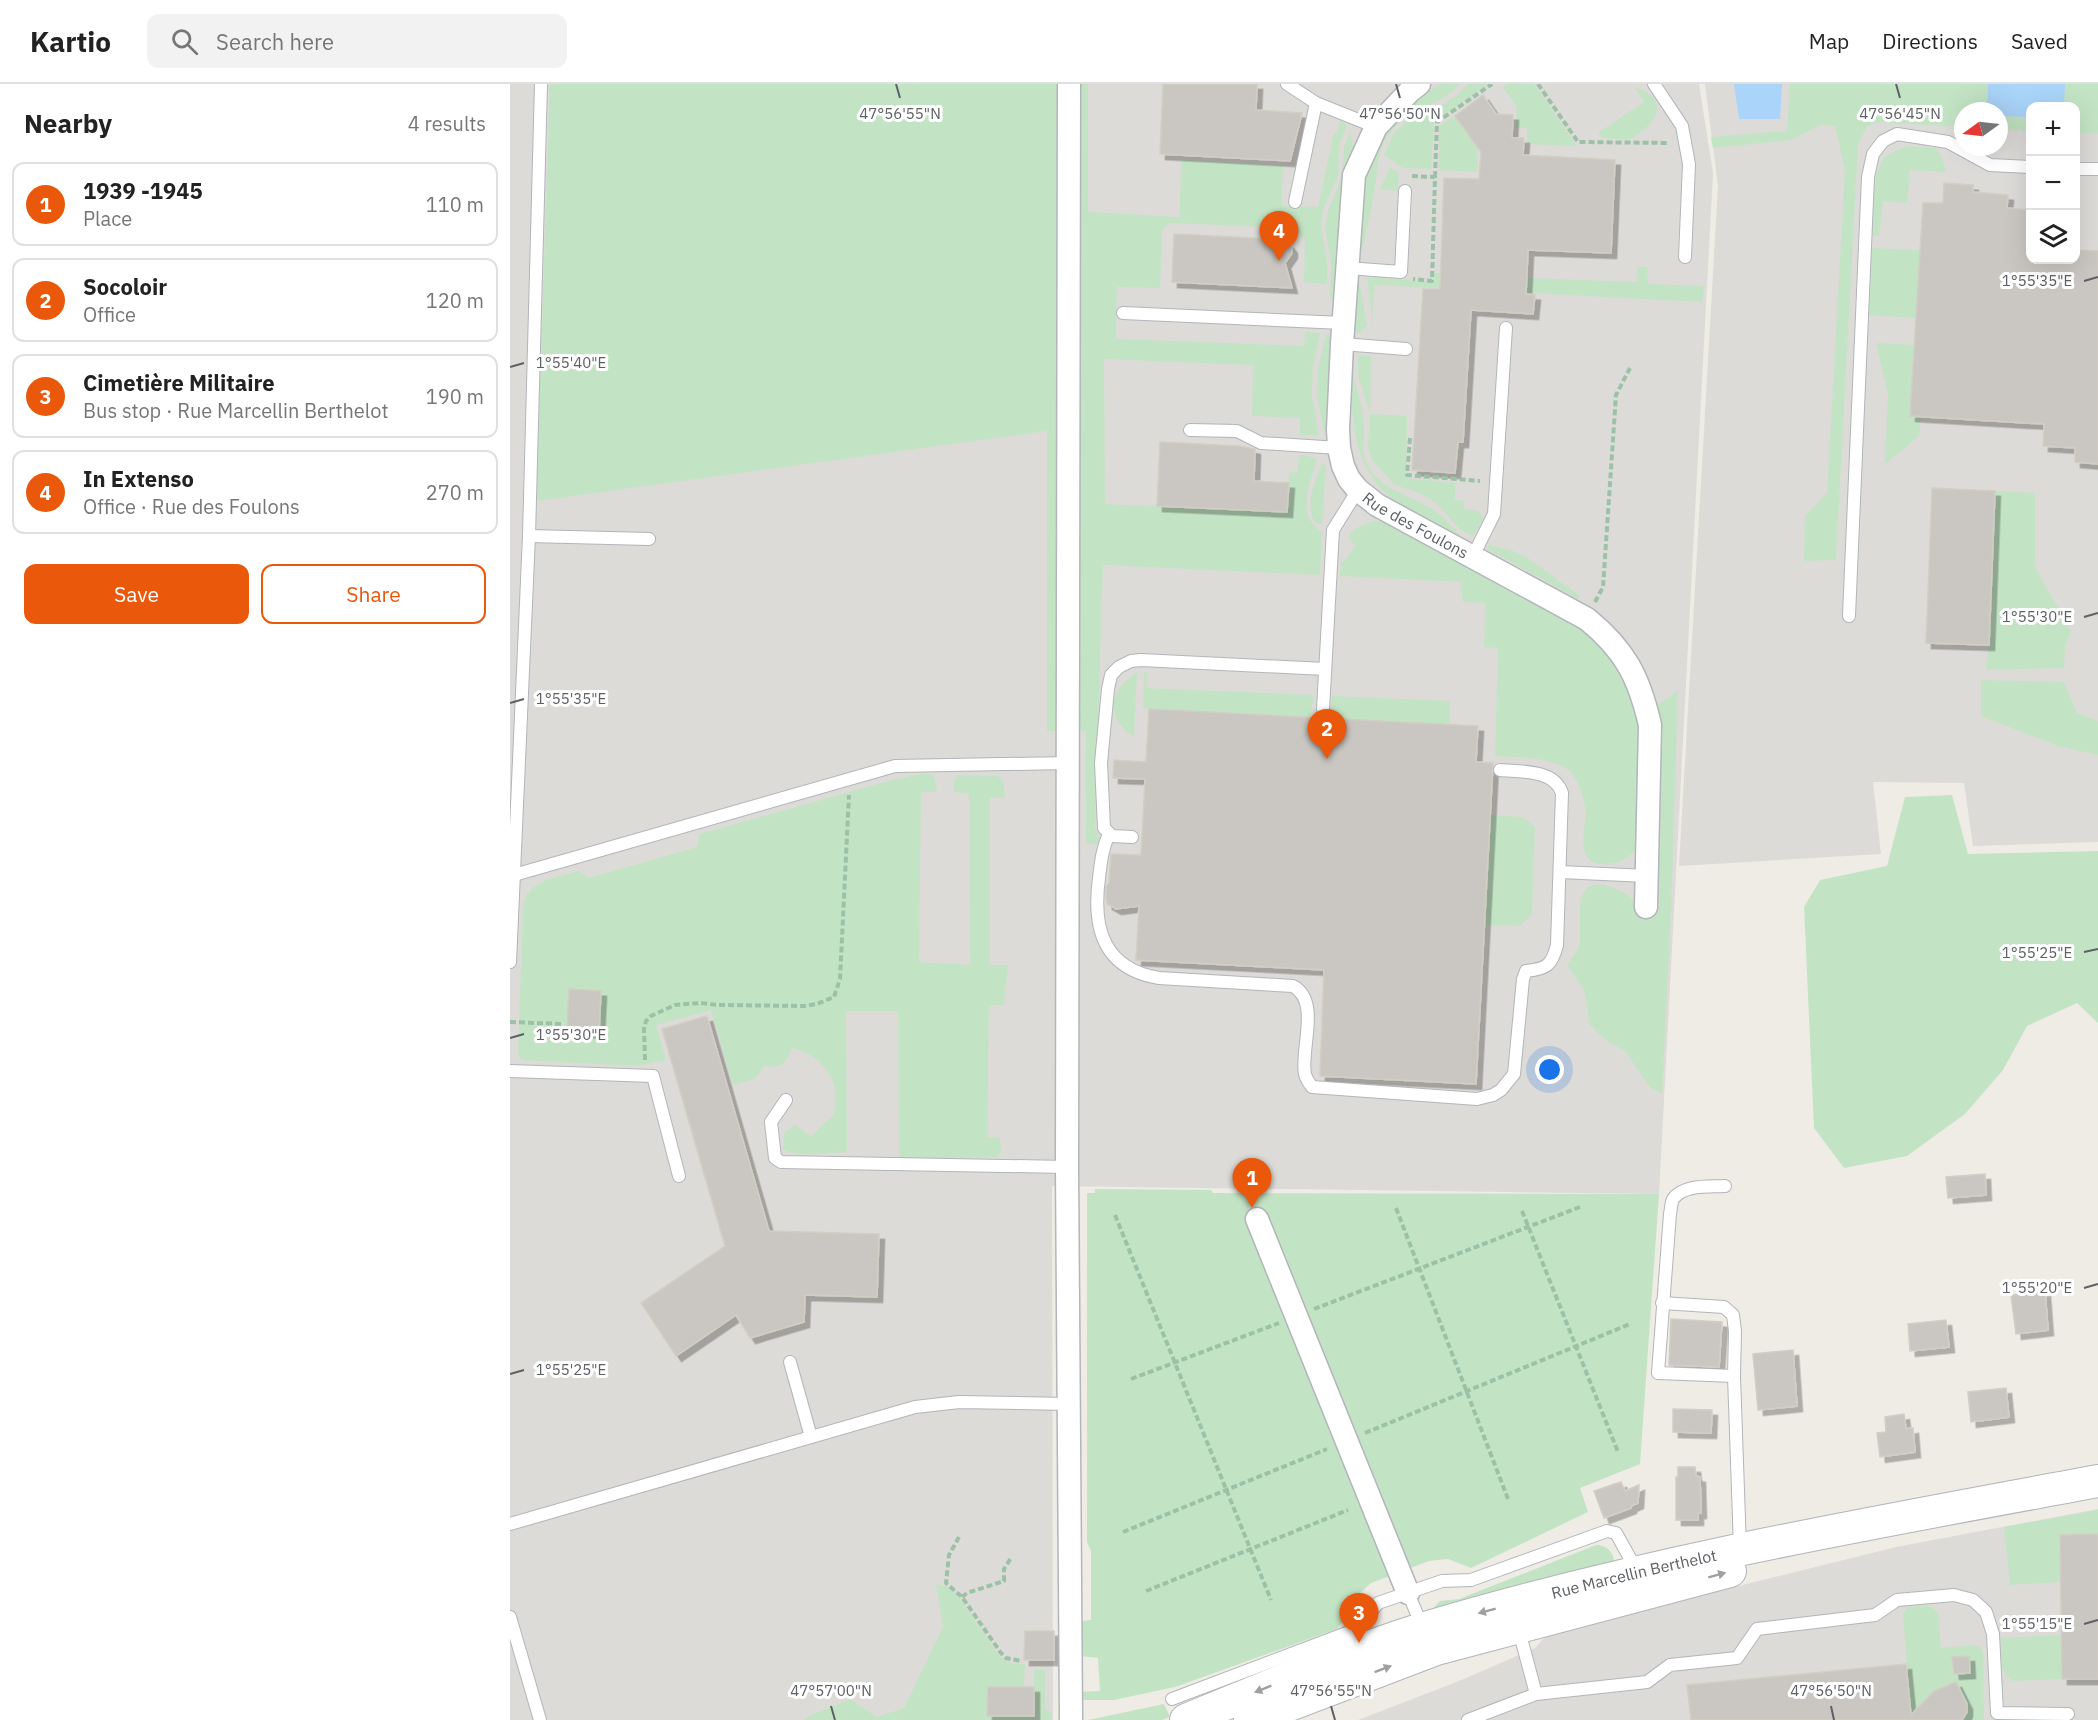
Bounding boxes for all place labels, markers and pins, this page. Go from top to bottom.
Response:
pin: 4 [1260,212,1298,261]
pin: 2 [1308,710,1346,759]
pin: 1 [1232,1158,1272,1208]
pin: 3 [1340,1594,1378,1643]

